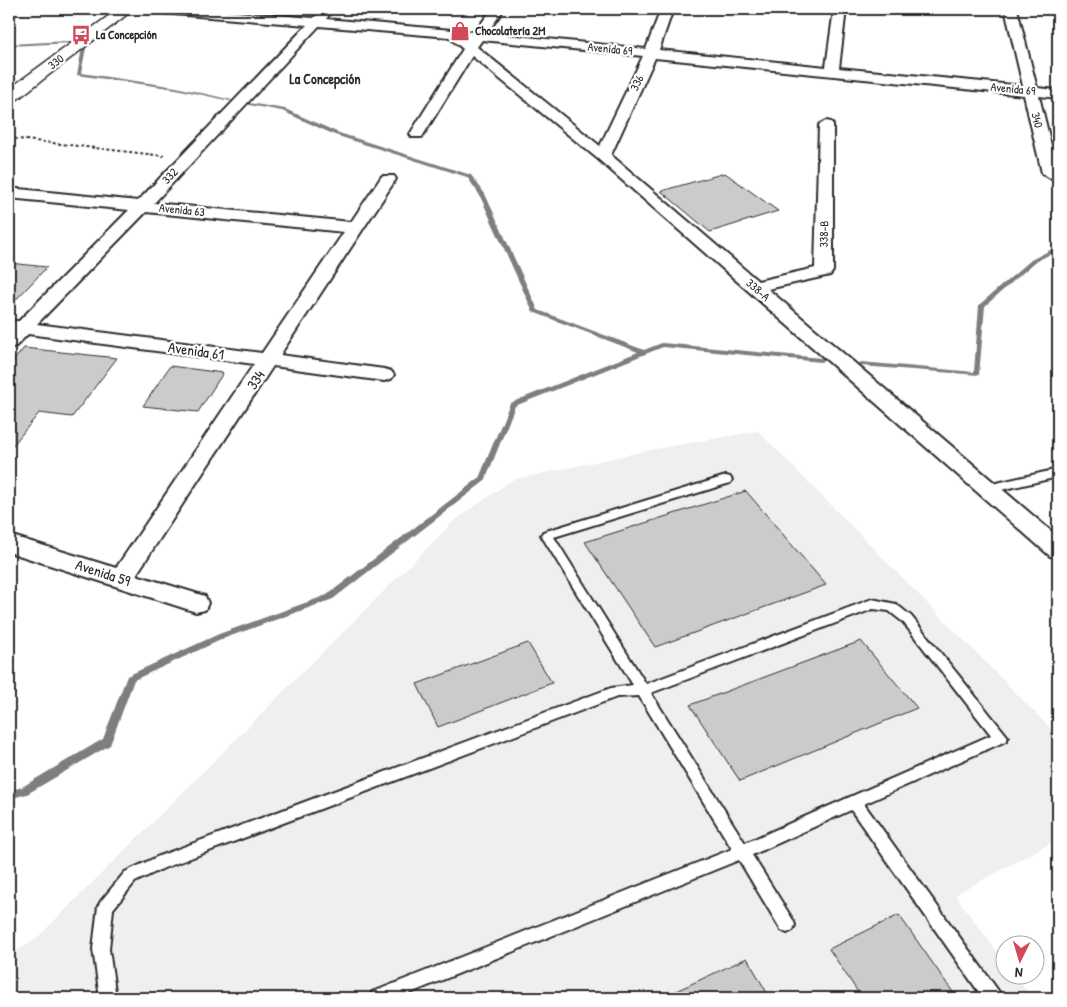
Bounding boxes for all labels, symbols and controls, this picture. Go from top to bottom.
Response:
shop icon: Chocolatería 2M [449,20,471,42]
place label: Chocolatería 2M [475,22,545,39]
bus stop icon: La Concepción [70,24,92,46]
place label: La Concepción [96,26,158,44]
street label: Avenida 69 [587,38,634,59]
street label: 330 [44,50,67,73]
district label: La Concepción [289,69,361,90]
street label: 336 [626,72,648,93]
street label: Avenida 69 [990,78,1037,99]
street label: 340 [1027,110,1048,129]
street label: 332 [158,164,182,187]
street label: Avenida 63 [158,199,206,220]
street label: 338-B [815,220,832,248]
street label: 338-A [743,274,774,305]
street label: Avenida 61 [167,336,225,365]
street label: 334 [242,366,270,394]
street label: Avenida 59 [73,554,134,591]
north arrow [994,934,1044,984]
text: N [1014,964,1023,983]

